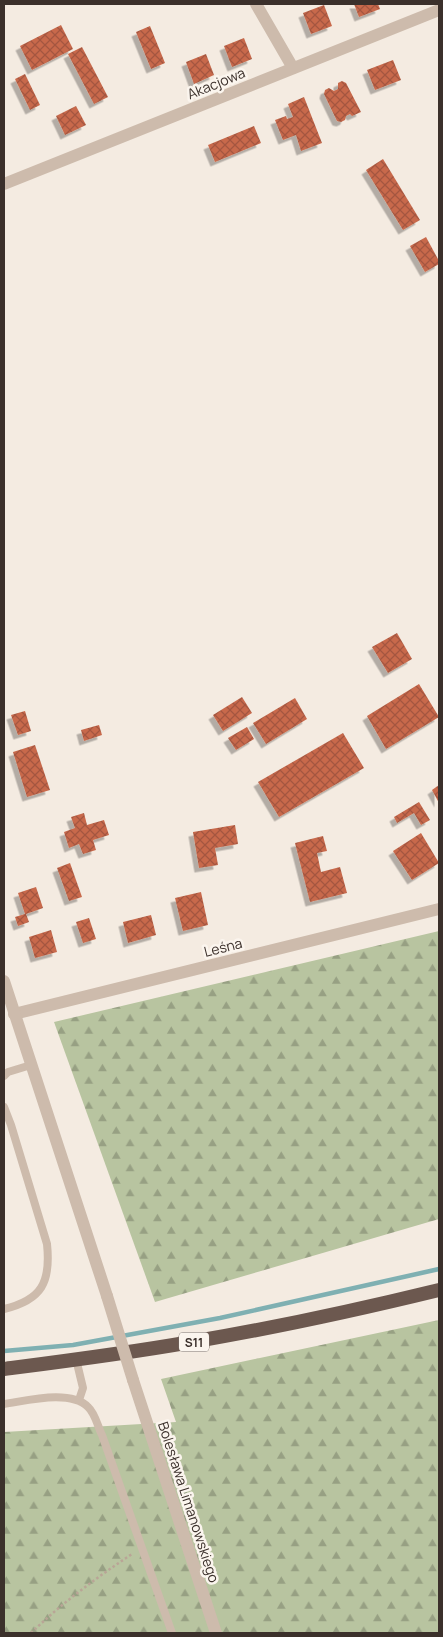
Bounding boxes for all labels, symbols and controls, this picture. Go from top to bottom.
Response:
street label: Akacjowa [184,63,248,103]
street label: Leśna [202,933,244,961]
road number: S11 [179,1332,209,1351]
street label: Bolesława Limanowskiego [154,1419,224,1585]

